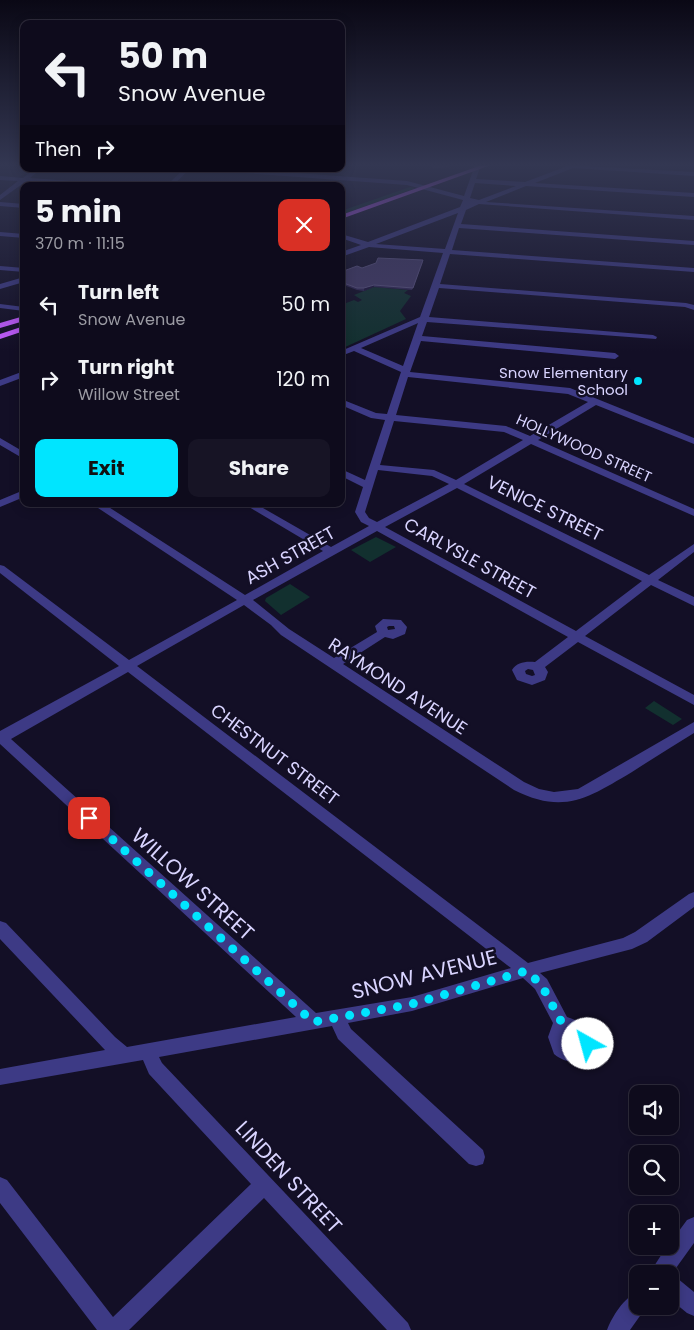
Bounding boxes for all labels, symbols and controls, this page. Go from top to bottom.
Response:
text: 50 m [118,31,208,80]
icon: left [35,40,100,105]
text: Snow Avenue [118,78,266,109]
icon: right [91,135,119,163]
text: Then [35,136,81,163]
text: 5 min [35,190,122,233]
button: close [278,199,330,251]
text: 370 m · 11:15 [35,232,125,255]
text: Turn left [78,279,159,306]
icon: left [35,291,63,319]
text: 50 m [281,291,330,318]
text: Snow Avenue [78,308,185,331]
text: Turn right [78,354,174,381]
place label: Snow Elementary School [499,362,629,400]
icon: right [35,366,63,394]
text: 120 m [276,366,330,393]
marker: Snow Elementary School [632,375,644,387]
text: Willow Street [78,383,180,406]
street label: HOLLYWOOD STREET [513,409,655,487]
button: Exit [35,439,178,497]
button: Share [188,439,330,497]
street label: VENICE STREET [483,469,607,547]
street label: CARLYSLE STREET [400,511,541,605]
street label: ASH STREET [240,520,340,590]
street label: RAYMOND AVENUE [324,632,472,740]
street label: CHESTNUT STREET [206,697,344,811]
pin [68,797,110,839]
icon: arrive [75,804,103,832]
street label: WILLOW STREET [125,821,261,947]
street label: SNOW AVENUE [348,942,500,1006]
position arrow [561,1017,613,1069]
map controls [629,1085,679,1315]
button: sound [629,1085,679,1135]
street label: LINDEN STREET [229,1114,349,1240]
button: search [629,1145,679,1195]
button: + [629,1205,679,1255]
button: − [629,1265,679,1315]

